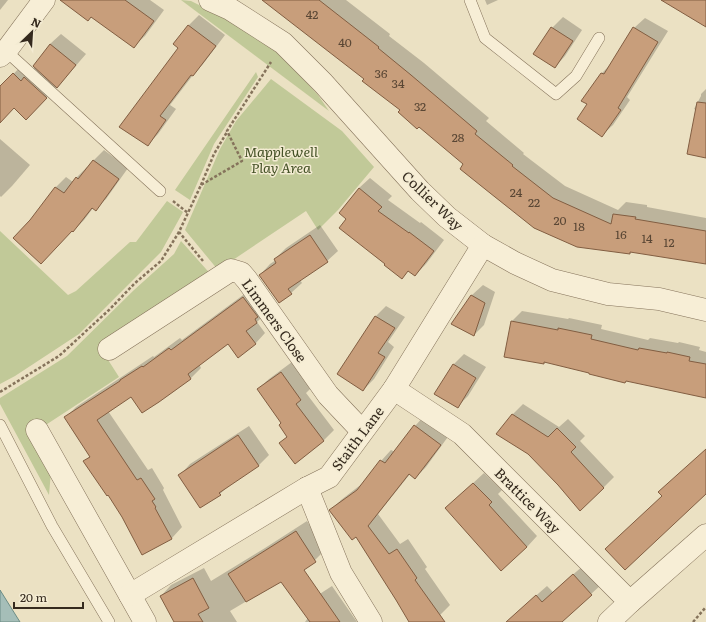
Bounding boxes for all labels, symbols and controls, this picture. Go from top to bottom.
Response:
house number: 42 [306,5,318,23]
north arrow [12,12,52,52]
text: N [29,13,44,31]
house number: 40 [338,33,352,51]
house number: 36 [375,64,388,82]
house number: 34 [391,74,405,92]
house number: 32 [414,97,426,115]
house number: 28 [452,128,465,146]
park label: Mapplewell Play Area [244,141,318,177]
street label: Collier Way [398,166,469,235]
house number: 24 [510,183,523,201]
house number: 22 [528,193,540,211]
house number: 20 [553,211,567,229]
house number: 18 [573,217,585,235]
house number: 16 [615,225,627,243]
house number: 14 [641,229,653,247]
house number: 12 [664,233,674,251]
street label: Limmers Close [238,274,312,366]
street label: Staith Lane [326,402,388,474]
street label: Brattice Way [491,463,566,538]
scale bar [14,584,83,610]
text: 20 m [20,588,47,606]

